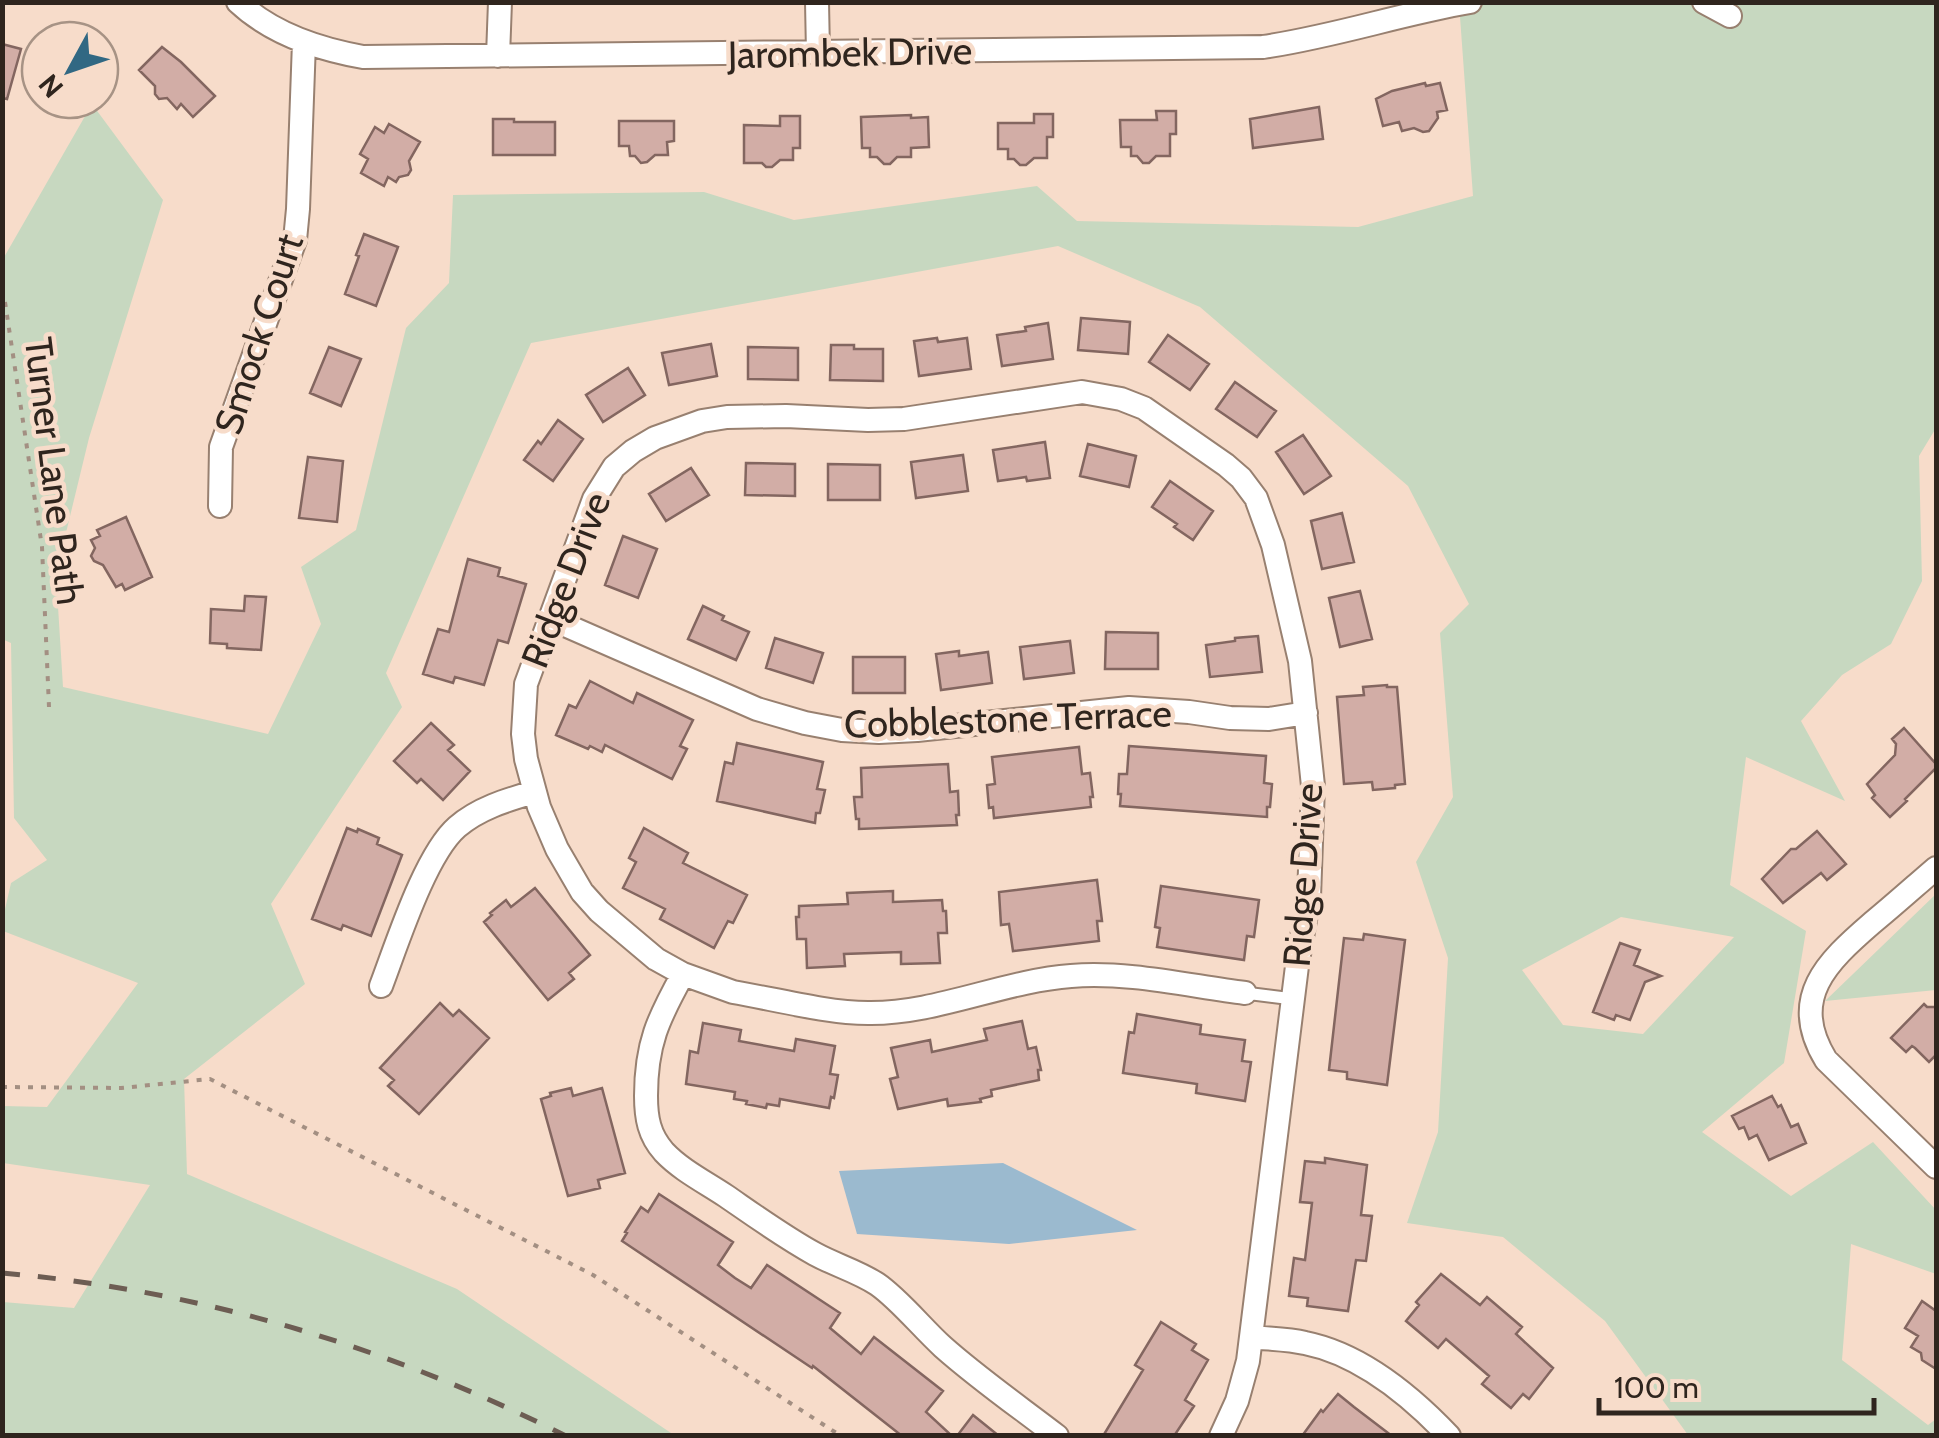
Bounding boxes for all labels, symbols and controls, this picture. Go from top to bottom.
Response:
north arrow [20,20,120,120]
street label: Jarombek Drive [726,27,973,78]
text: N [31,68,70,105]
street label: Smock Court [204,228,313,440]
street label: Turner Lane Path [15,335,94,607]
street label: Ridge Drive [511,486,620,674]
street label: Cobblestone Terrace [843,689,1173,748]
street label: Ridge Drive [1273,782,1332,968]
scale bar [1599,1353,1874,1415]
text: 100 m [1614,1369,1699,1406]

